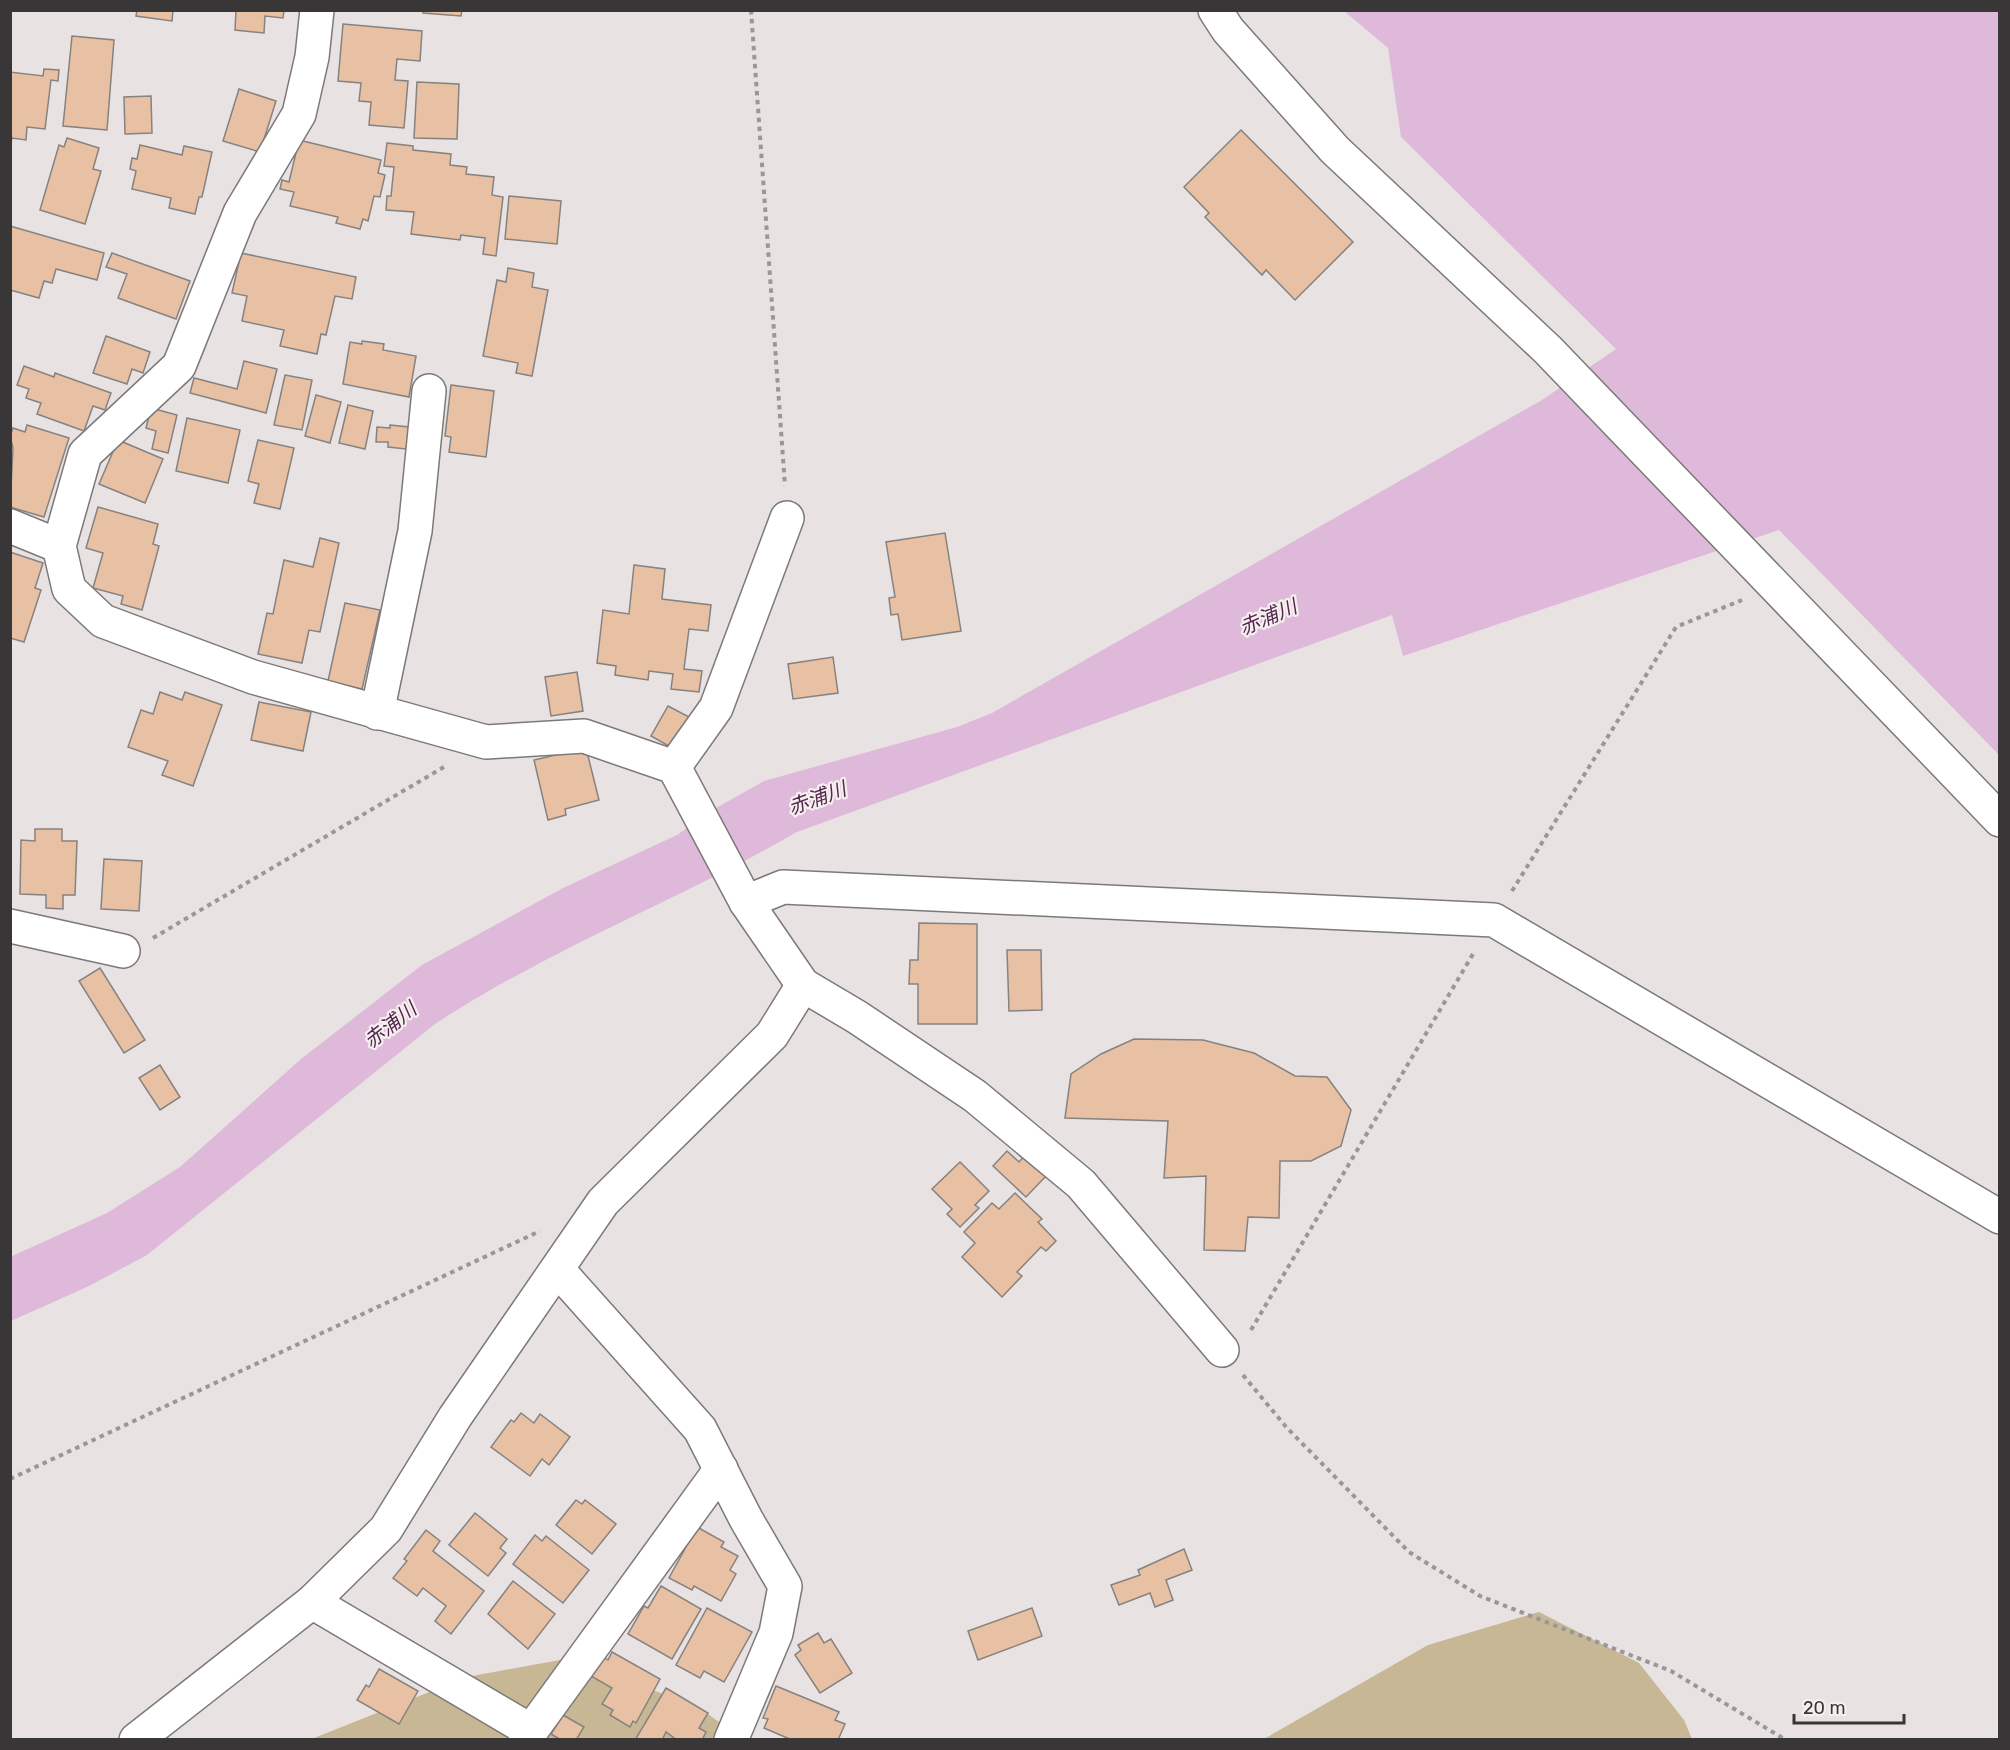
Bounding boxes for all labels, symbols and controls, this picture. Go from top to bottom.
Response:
water label: 赤浦川 [1236,593,1302,640]
water label: 赤浦川 [785,776,851,820]
water label: 赤浦川 [359,996,423,1053]
scale bar [1794,1687,1904,1725]
text: 20 m [1803,1697,1845,1719]

